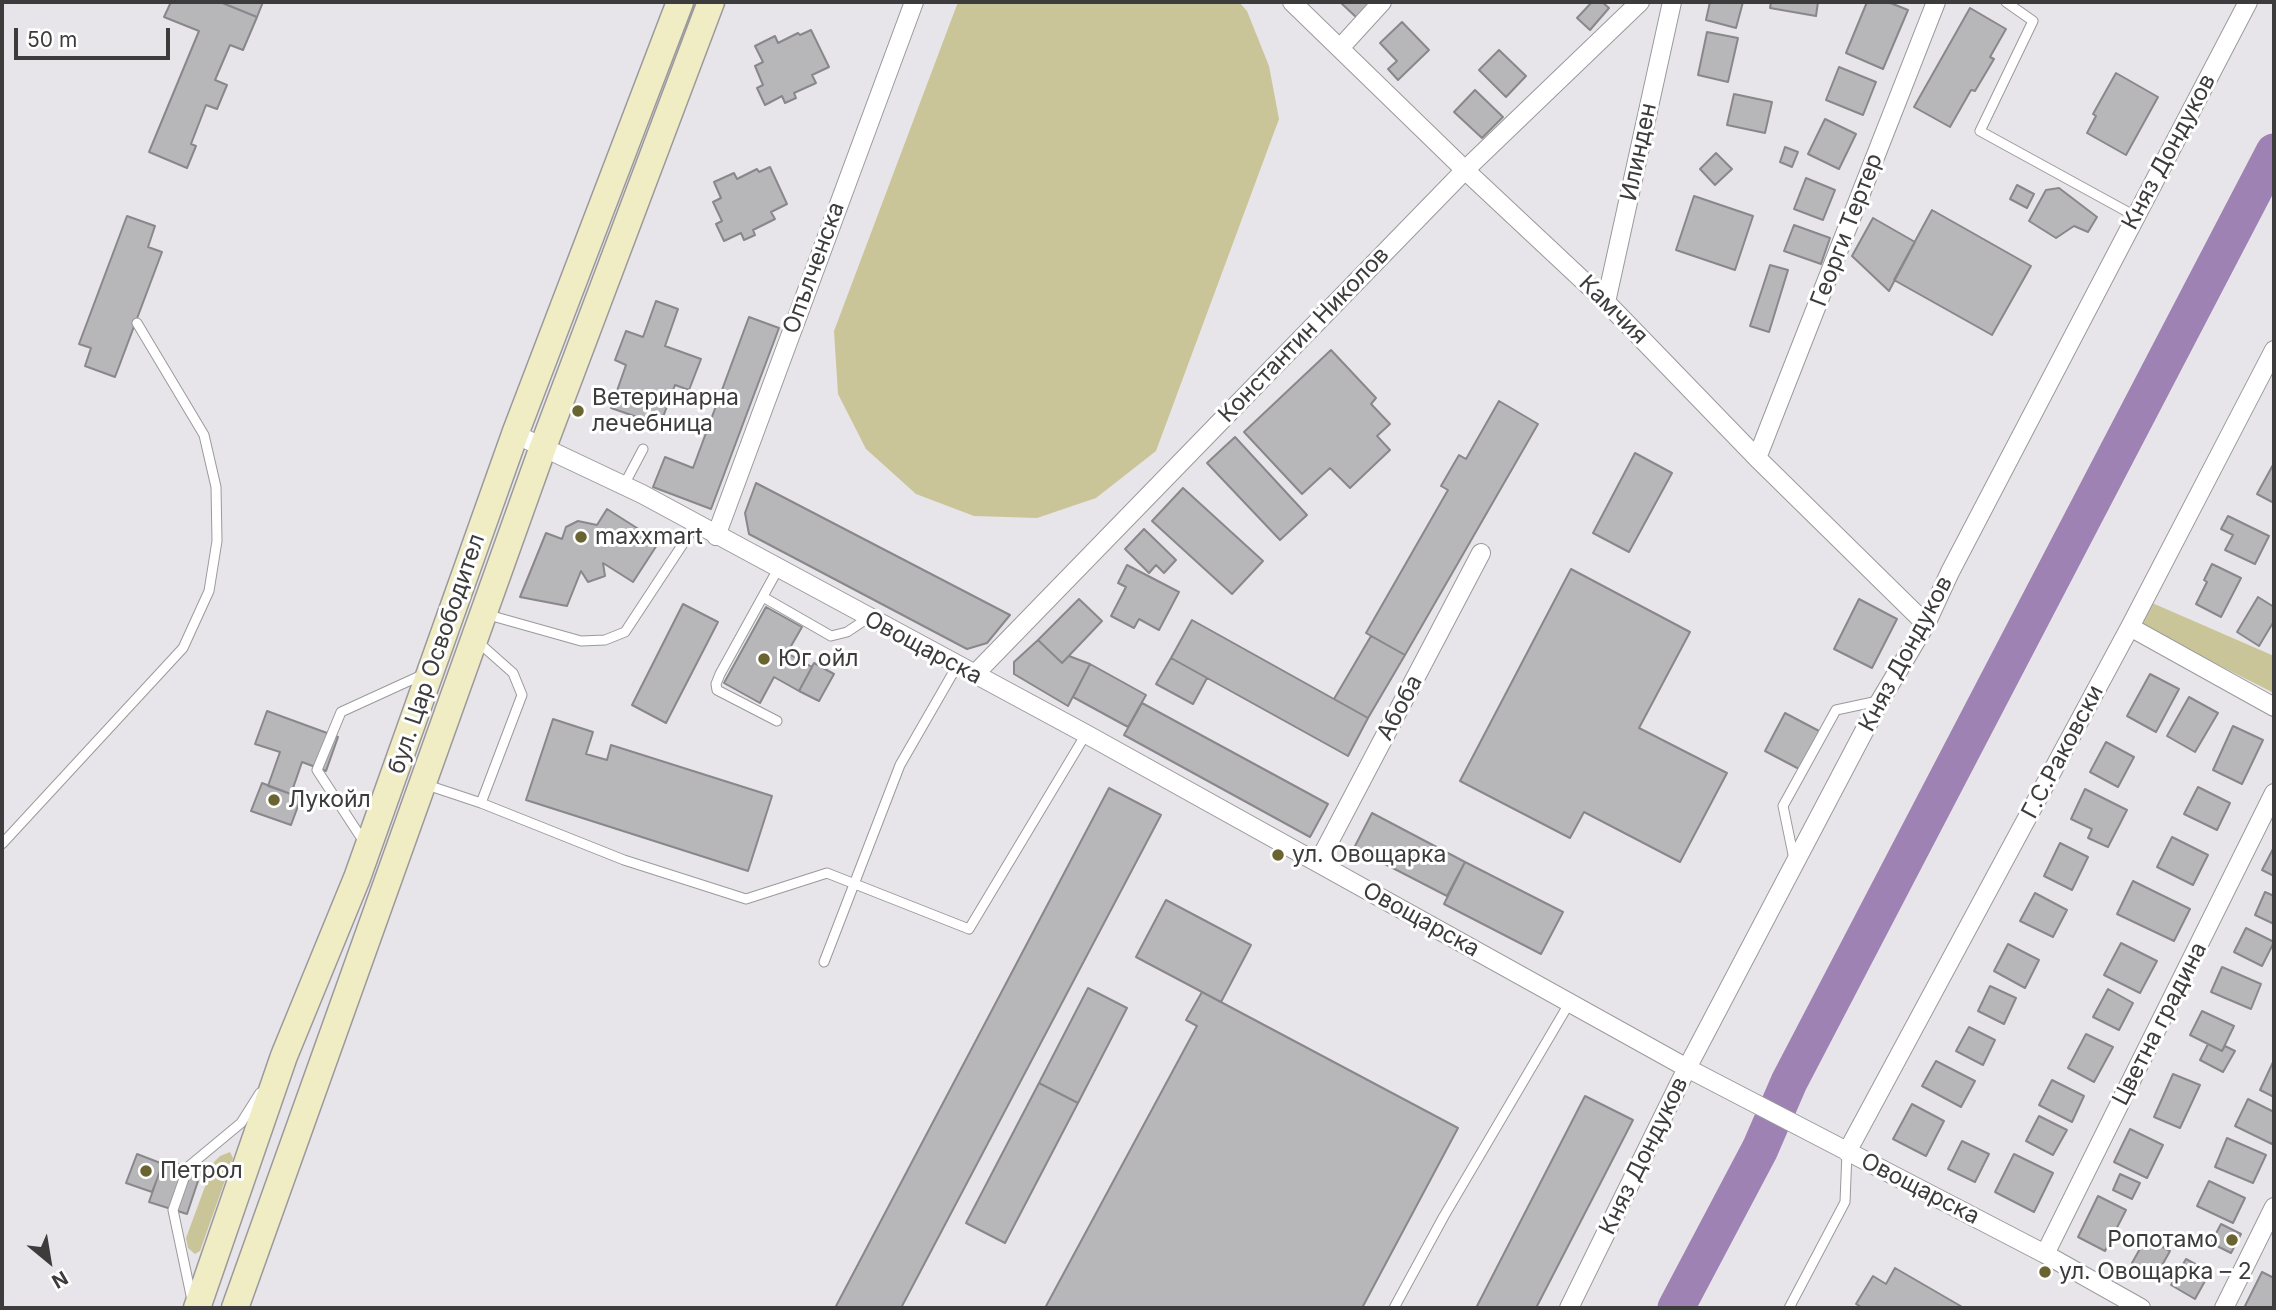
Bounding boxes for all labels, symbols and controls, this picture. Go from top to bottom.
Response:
scale bar [18,14,173,58]
text: 50 m [27,27,77,52]
street label: Княз Дондуков [2116,70,2222,234]
street label: Илинден [1615,101,1663,203]
street label: Георги Тертер [1805,150,1889,310]
street label: Опълченска [777,198,851,338]
street label: Константин Николов [1213,241,1395,429]
street label: Камчия [1573,270,1653,350]
place label: Ветеринарна лечебница [592,384,739,438]
marker: Ветеринарна лечебница [570,403,586,419]
place label: maxxmart [595,523,703,551]
marker: maxxmart [573,529,589,545]
street label: бул. Цар Освободител [383,530,491,778]
street label: Княз Дондуков [1853,572,1959,736]
street label: Овощарска [859,605,987,691]
place label: Юг ойл [778,645,858,673]
marker: Юг ойл [756,651,772,667]
street label: Абоба [1371,671,1429,745]
street label: Г.С.Раковски [2016,681,2110,823]
place label: Лукойл [288,786,371,814]
marker: Лукойл [266,792,282,808]
place label: ул. Овощарка [1292,841,1446,869]
marker: ул. Овощарка [1270,847,1286,863]
street label: Овощарска [1358,877,1484,963]
street label: Цветна градина [2107,938,2213,1110]
street label: Княз Дондуков [1594,1073,1694,1239]
street label: Овощарска [1856,1147,1984,1231]
place label: Петрол [160,1157,243,1185]
marker: Петрол [138,1163,154,1179]
north arrow [14,1226,84,1296]
place label: Ропотамо [2107,1226,2218,1254]
marker: Ропотамо [2224,1232,2240,1248]
place label: ул. Овощарка – 2 [2059,1258,2252,1286]
marker: ул. Овощарка – 2 [2037,1264,2053,1280]
text: N [48,1266,72,1293]

